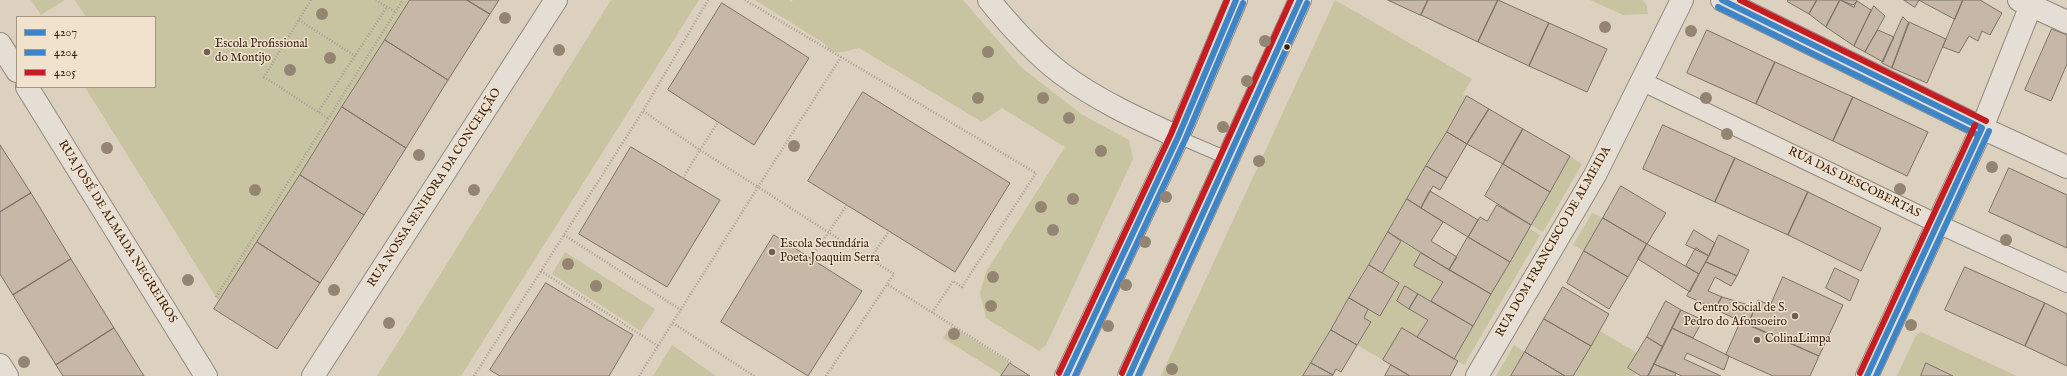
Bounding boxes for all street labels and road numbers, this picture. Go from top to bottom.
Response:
street label: RUA NOSSA SENHORA DA CONCEIÇÃO [365,86,505,290]
street label: RUA JOSÉ DE ALMADA NEGREIROS [54,138,180,326]
street label: RUA DOM FRANCISCO DE ALMEIDA [1493,144,1615,340]
street label: RUA DAS DESCOBERTAS [1785,145,1923,221]

